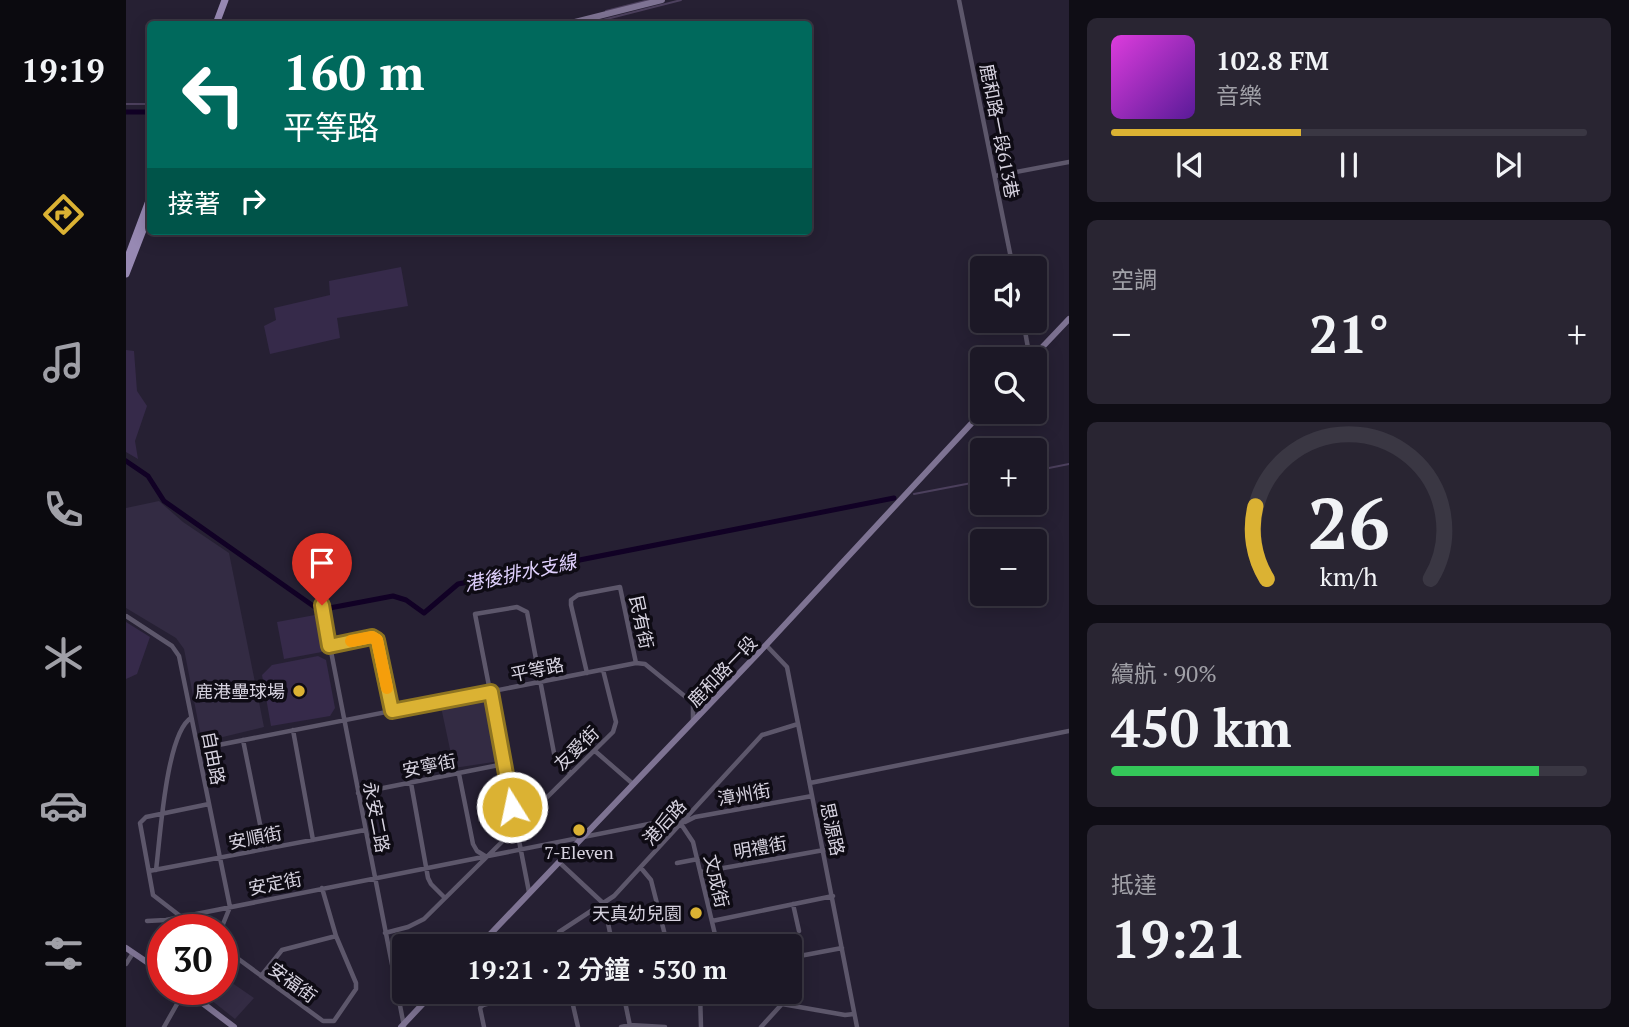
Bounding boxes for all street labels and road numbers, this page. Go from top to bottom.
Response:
street label: 鹿和路一段613巷 [975,62,1025,200]
street label: 民有街 [625,593,659,651]
street label: 鹿和路一段 [682,630,762,712]
street label: 平等路 [508,652,566,686]
street label: 友愛街 [548,721,604,775]
street label: 自由路 [197,729,231,787]
street label: 安寧街 [400,748,458,782]
street label: 漳州街 [715,777,773,811]
street label: 永安二路 [358,779,396,855]
street label: 港后路 [637,794,691,850]
street label: 思源路 [816,800,850,858]
street label: 安順街 [226,820,284,854]
street label: 明禮街 [731,830,789,864]
street label: 文成街 [699,852,735,910]
street label: 安定街 [246,866,304,900]
street label: 安福街 [264,956,322,1008]

